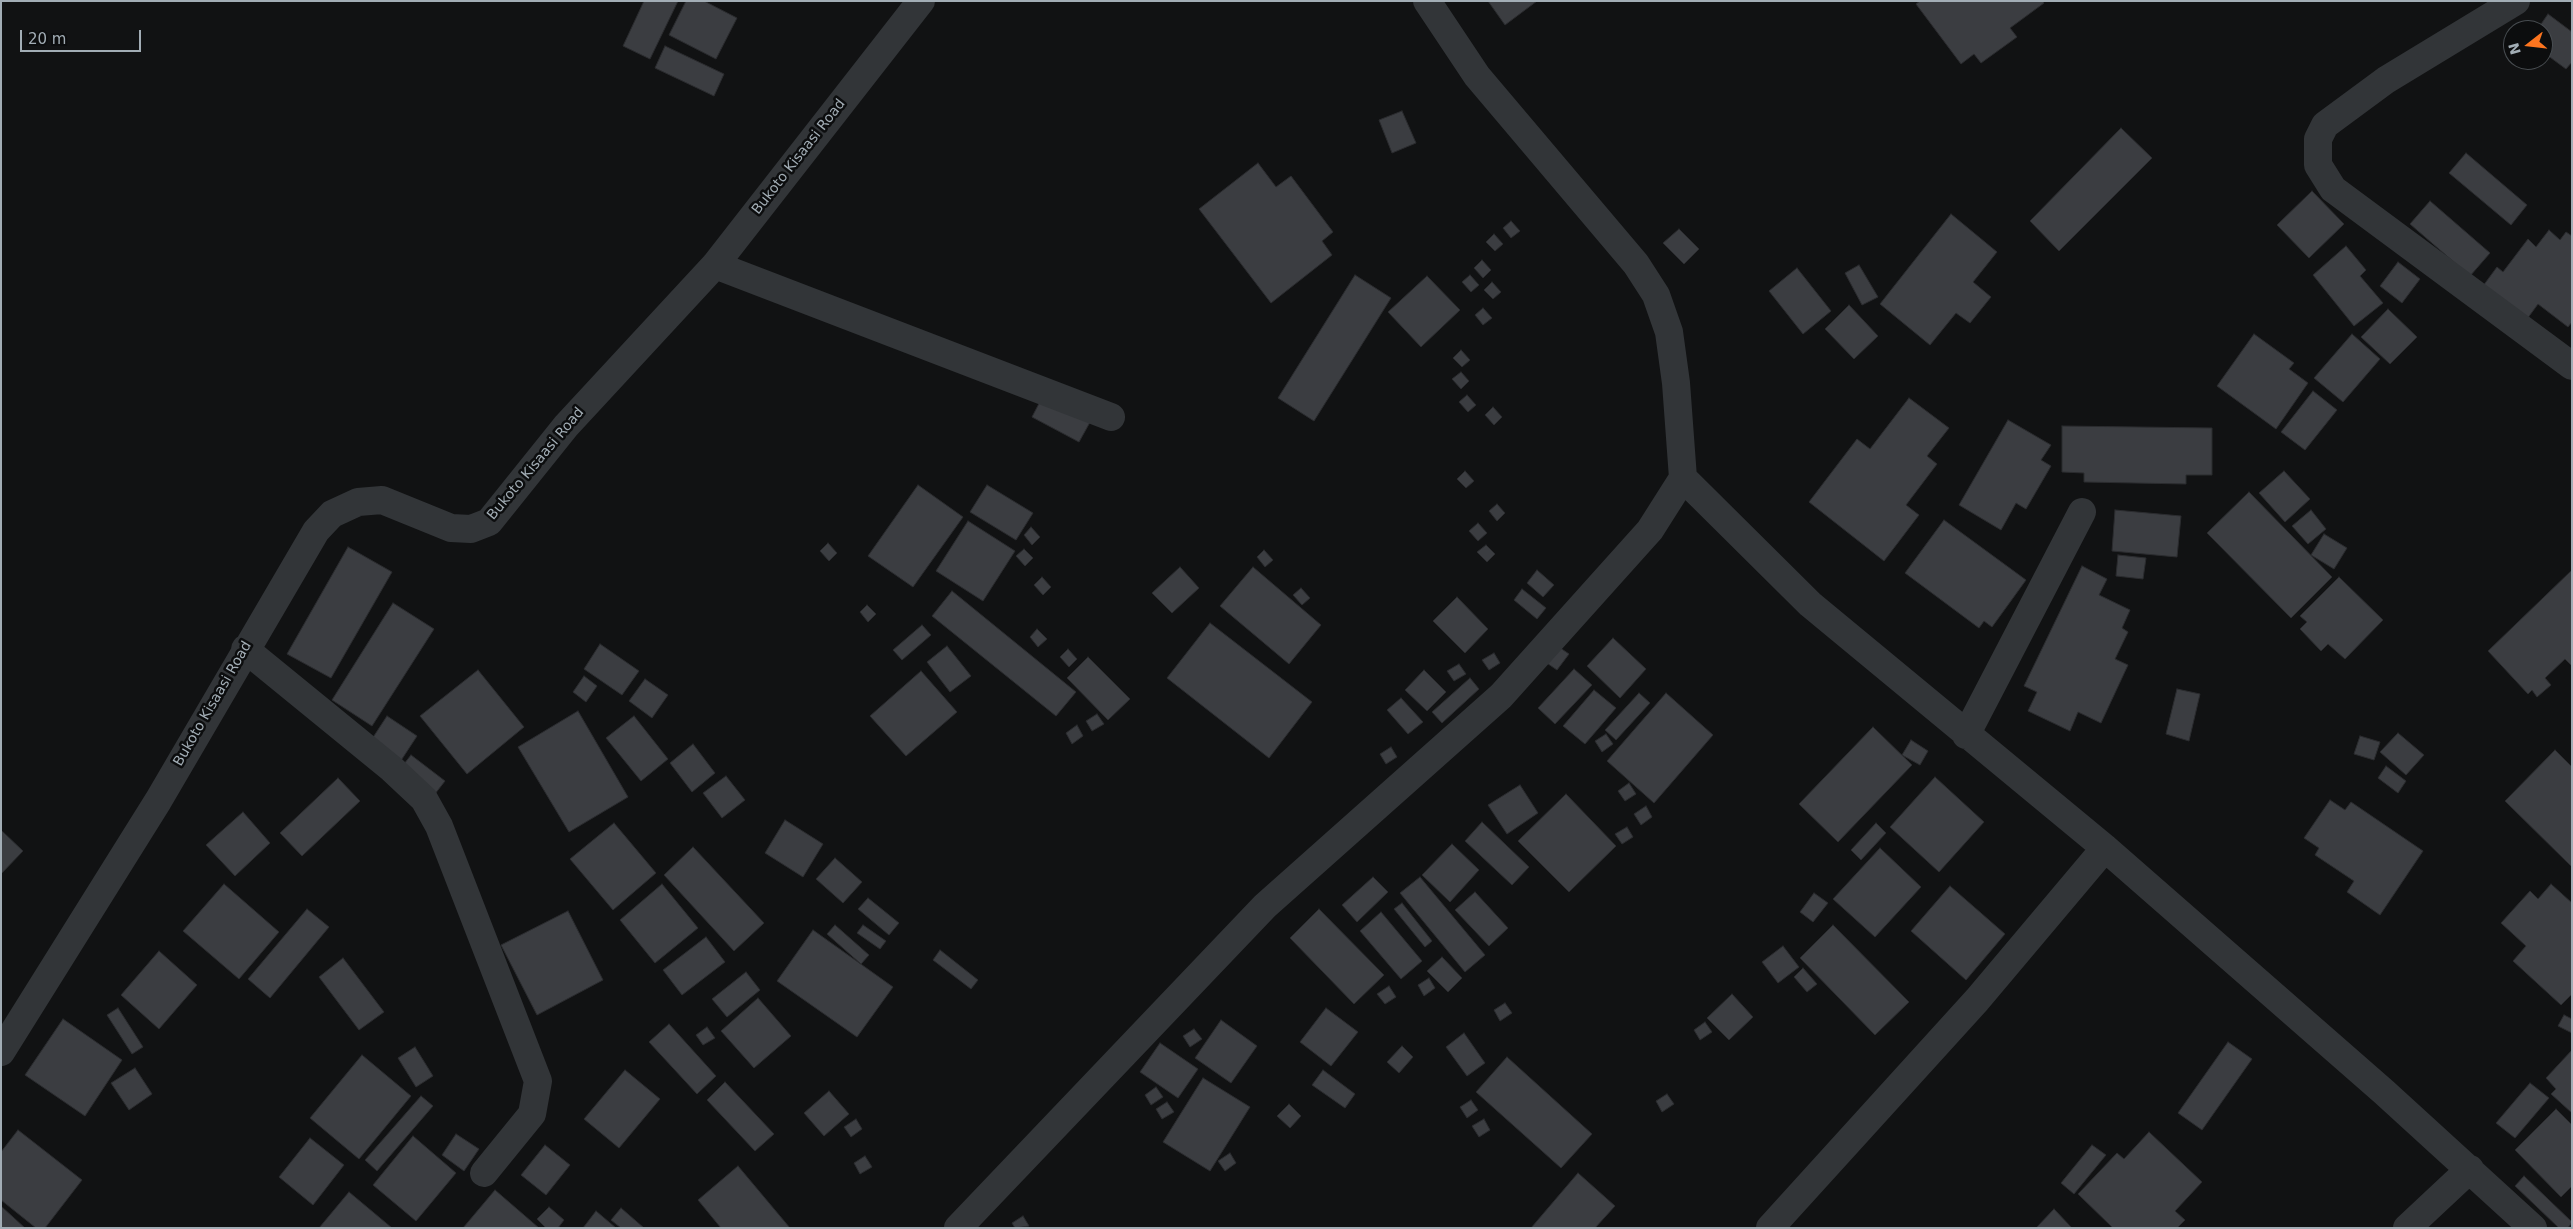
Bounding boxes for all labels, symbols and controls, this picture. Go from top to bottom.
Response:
scale bar [22,20,144,52]
north arrow [2503,20,2553,70]
text: 20 m [28,30,66,48]
text: N [2505,41,2524,57]
street label: Bukoto Kisaasi Road [749,96,849,218]
street label: Bukoto Kisaasi Road [484,404,588,524]
street label: Bukoto Kisaasi Road [170,639,256,769]

